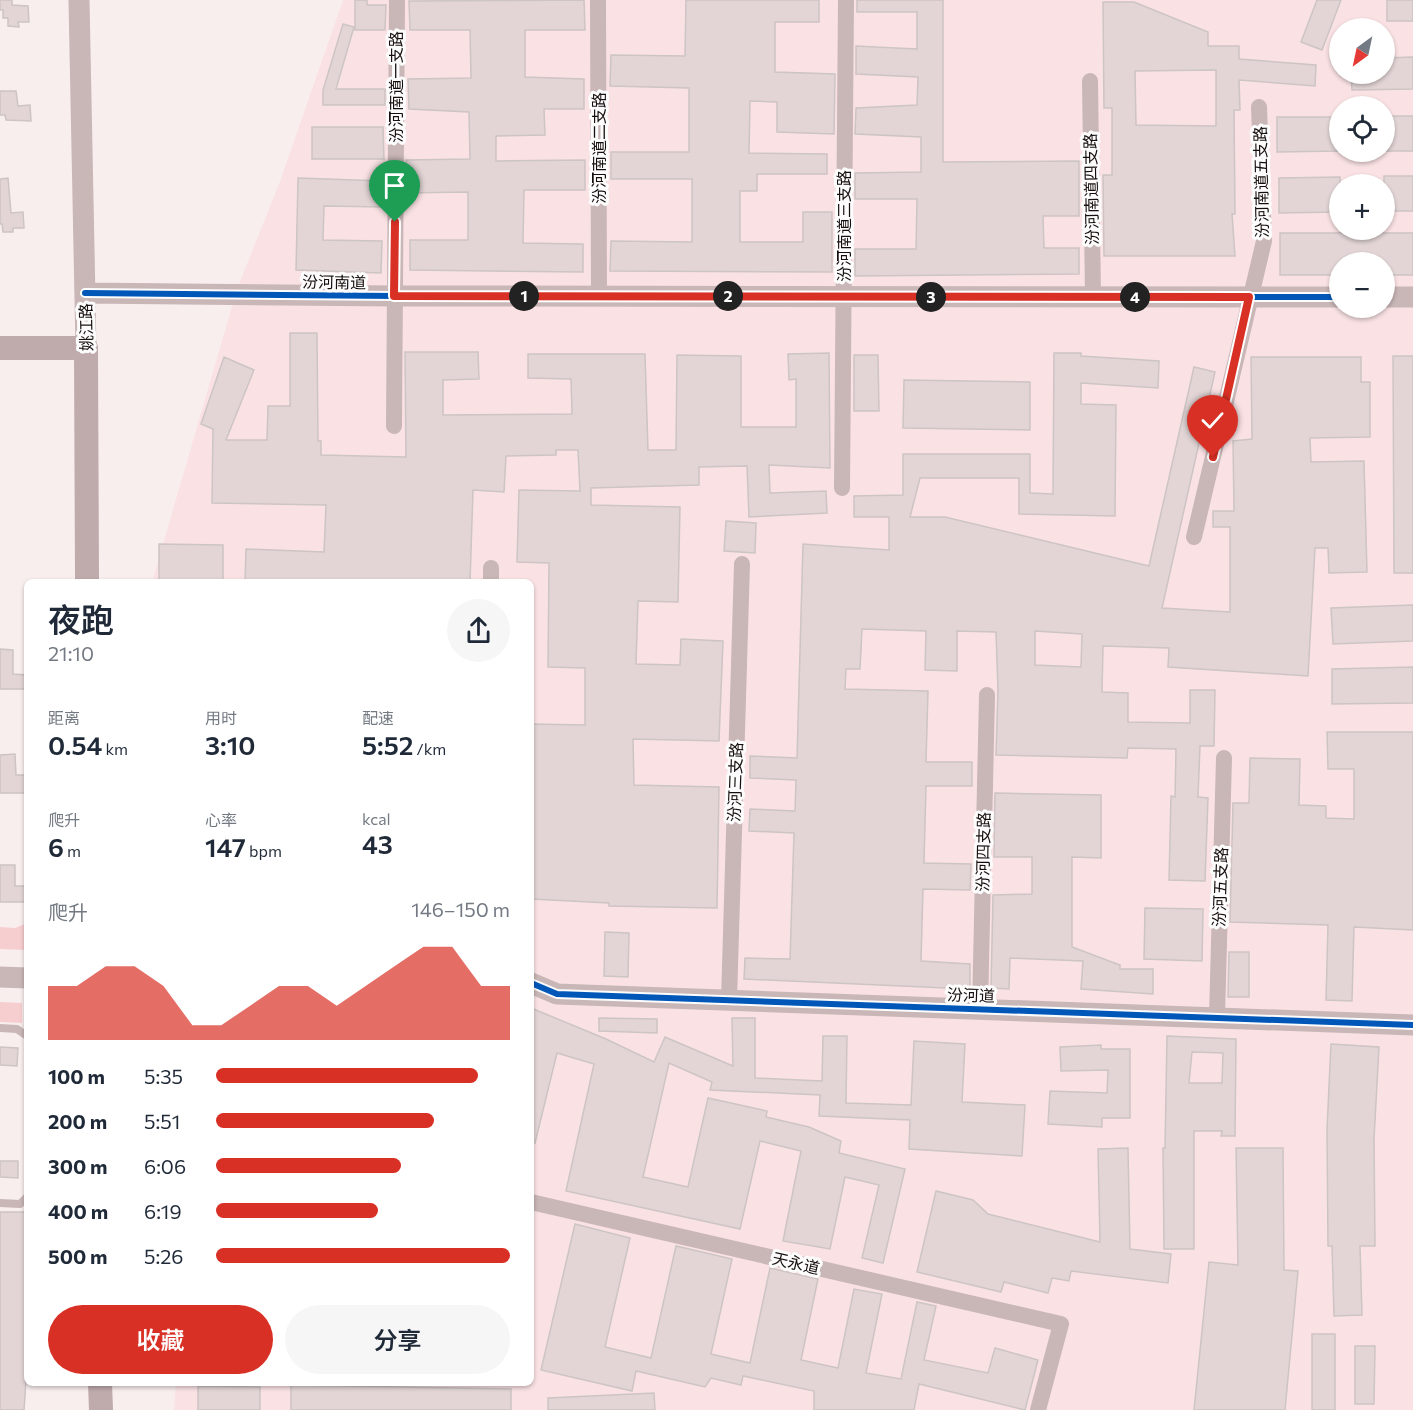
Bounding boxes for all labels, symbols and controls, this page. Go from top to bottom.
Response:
north arrow [1329,18,1395,84]
map controls [1329,18,1395,318]
street label: 汾河南道一支路 [386,31,405,143]
street label: 汾河南道二支路 [589,92,608,204]
button: locate [1329,96,1395,162]
street label: 汾河南道五支路 [1250,126,1271,238]
street label: 汾河南道四支路 [1080,133,1101,245]
pin [369,160,420,222]
icon: arrive [378,169,411,202]
street label: 汾河南道三支路 [834,170,853,282]
button: + [1329,174,1395,240]
button: − [1329,252,1395,318]
street label: 汾河南道 [302,271,366,292]
pin: 1 [509,281,539,311]
pin: 2 [713,281,743,311]
pin: 3 [916,282,946,312]
pin: 4 [1120,282,1150,312]
text: 1 [520,286,528,305]
text: 2 [723,286,733,305]
text: 3 [926,287,936,306]
text: 4 [1130,287,1140,306]
street label: 姚江路 [76,303,95,351]
pin [1187,395,1238,457]
icon: check [1196,404,1229,437]
text: 夜跑 [48,598,114,639]
button: share [447,599,510,662]
text: 21:10 [48,641,94,665]
text: 距离 [48,708,80,727]
text: 用时 [205,708,237,727]
text: 配速 [362,708,394,727]
text: 0.54 [48,729,102,760]
text: 3:10 [205,729,255,760]
text: 5:52 [362,729,413,760]
text: km [102,739,128,758]
text: /km [413,739,446,758]
street label: 汾河三支路 [724,742,745,822]
text: kcal [362,809,391,828]
text: 爬升 [48,810,80,829]
text: 心率 [205,810,237,829]
street label: 汾河四支路 [972,812,993,892]
text: 43 [362,828,393,859]
text: 6 [48,831,64,862]
text: 147 [205,831,246,862]
text: m [64,841,81,860]
text: bpm [246,841,282,860]
street label: 汾河五支路 [1209,847,1230,927]
text: 146–150 m [411,897,510,921]
text: 爬升 [48,900,88,924]
street label: 汾河道 [947,984,995,1005]
text: 100 m [48,1064,105,1088]
text: 5:35 [144,1064,183,1088]
text: 200 m [48,1109,107,1133]
text: 5:51 [144,1109,180,1133]
text: 300 m [48,1154,108,1178]
text: 6:06 [144,1154,186,1178]
text: 400 m [48,1199,108,1223]
text: 6:19 [144,1199,182,1223]
text: 500 m [48,1244,108,1268]
text: 5:26 [144,1244,183,1268]
street label: 天永道 [771,1248,822,1277]
button: 收藏 [48,1305,273,1374]
button: 分享 [285,1305,510,1374]

